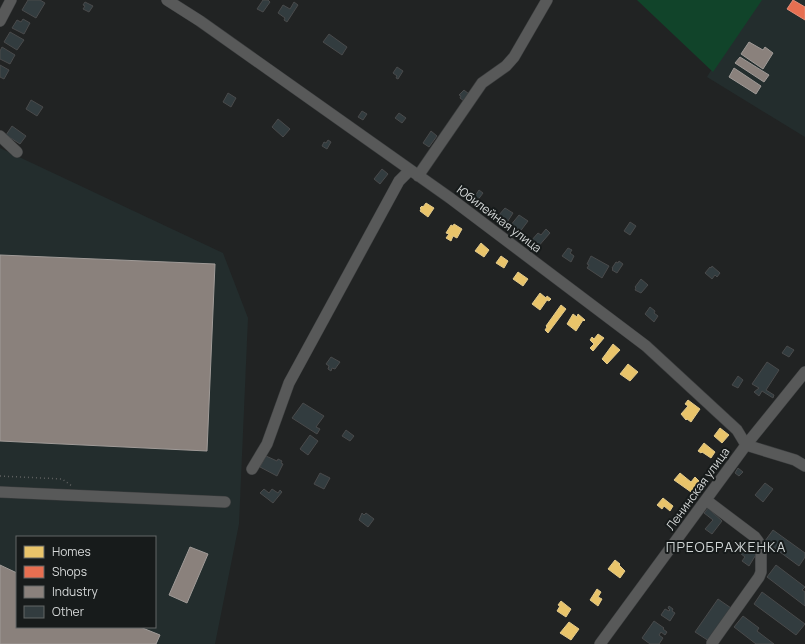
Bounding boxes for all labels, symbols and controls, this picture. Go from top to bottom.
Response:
street label: Юбилейная улица [453,181,545,256]
street label: Ленинская улица [662,444,733,534]
legend [16,536,156,628]
district label: ПРЕОБРАЖЕНКА [666,537,786,556]
text: Homes [52,543,91,560]
text: Shops [52,563,87,580]
text: Industry [52,583,98,600]
text: Other [52,603,85,620]

